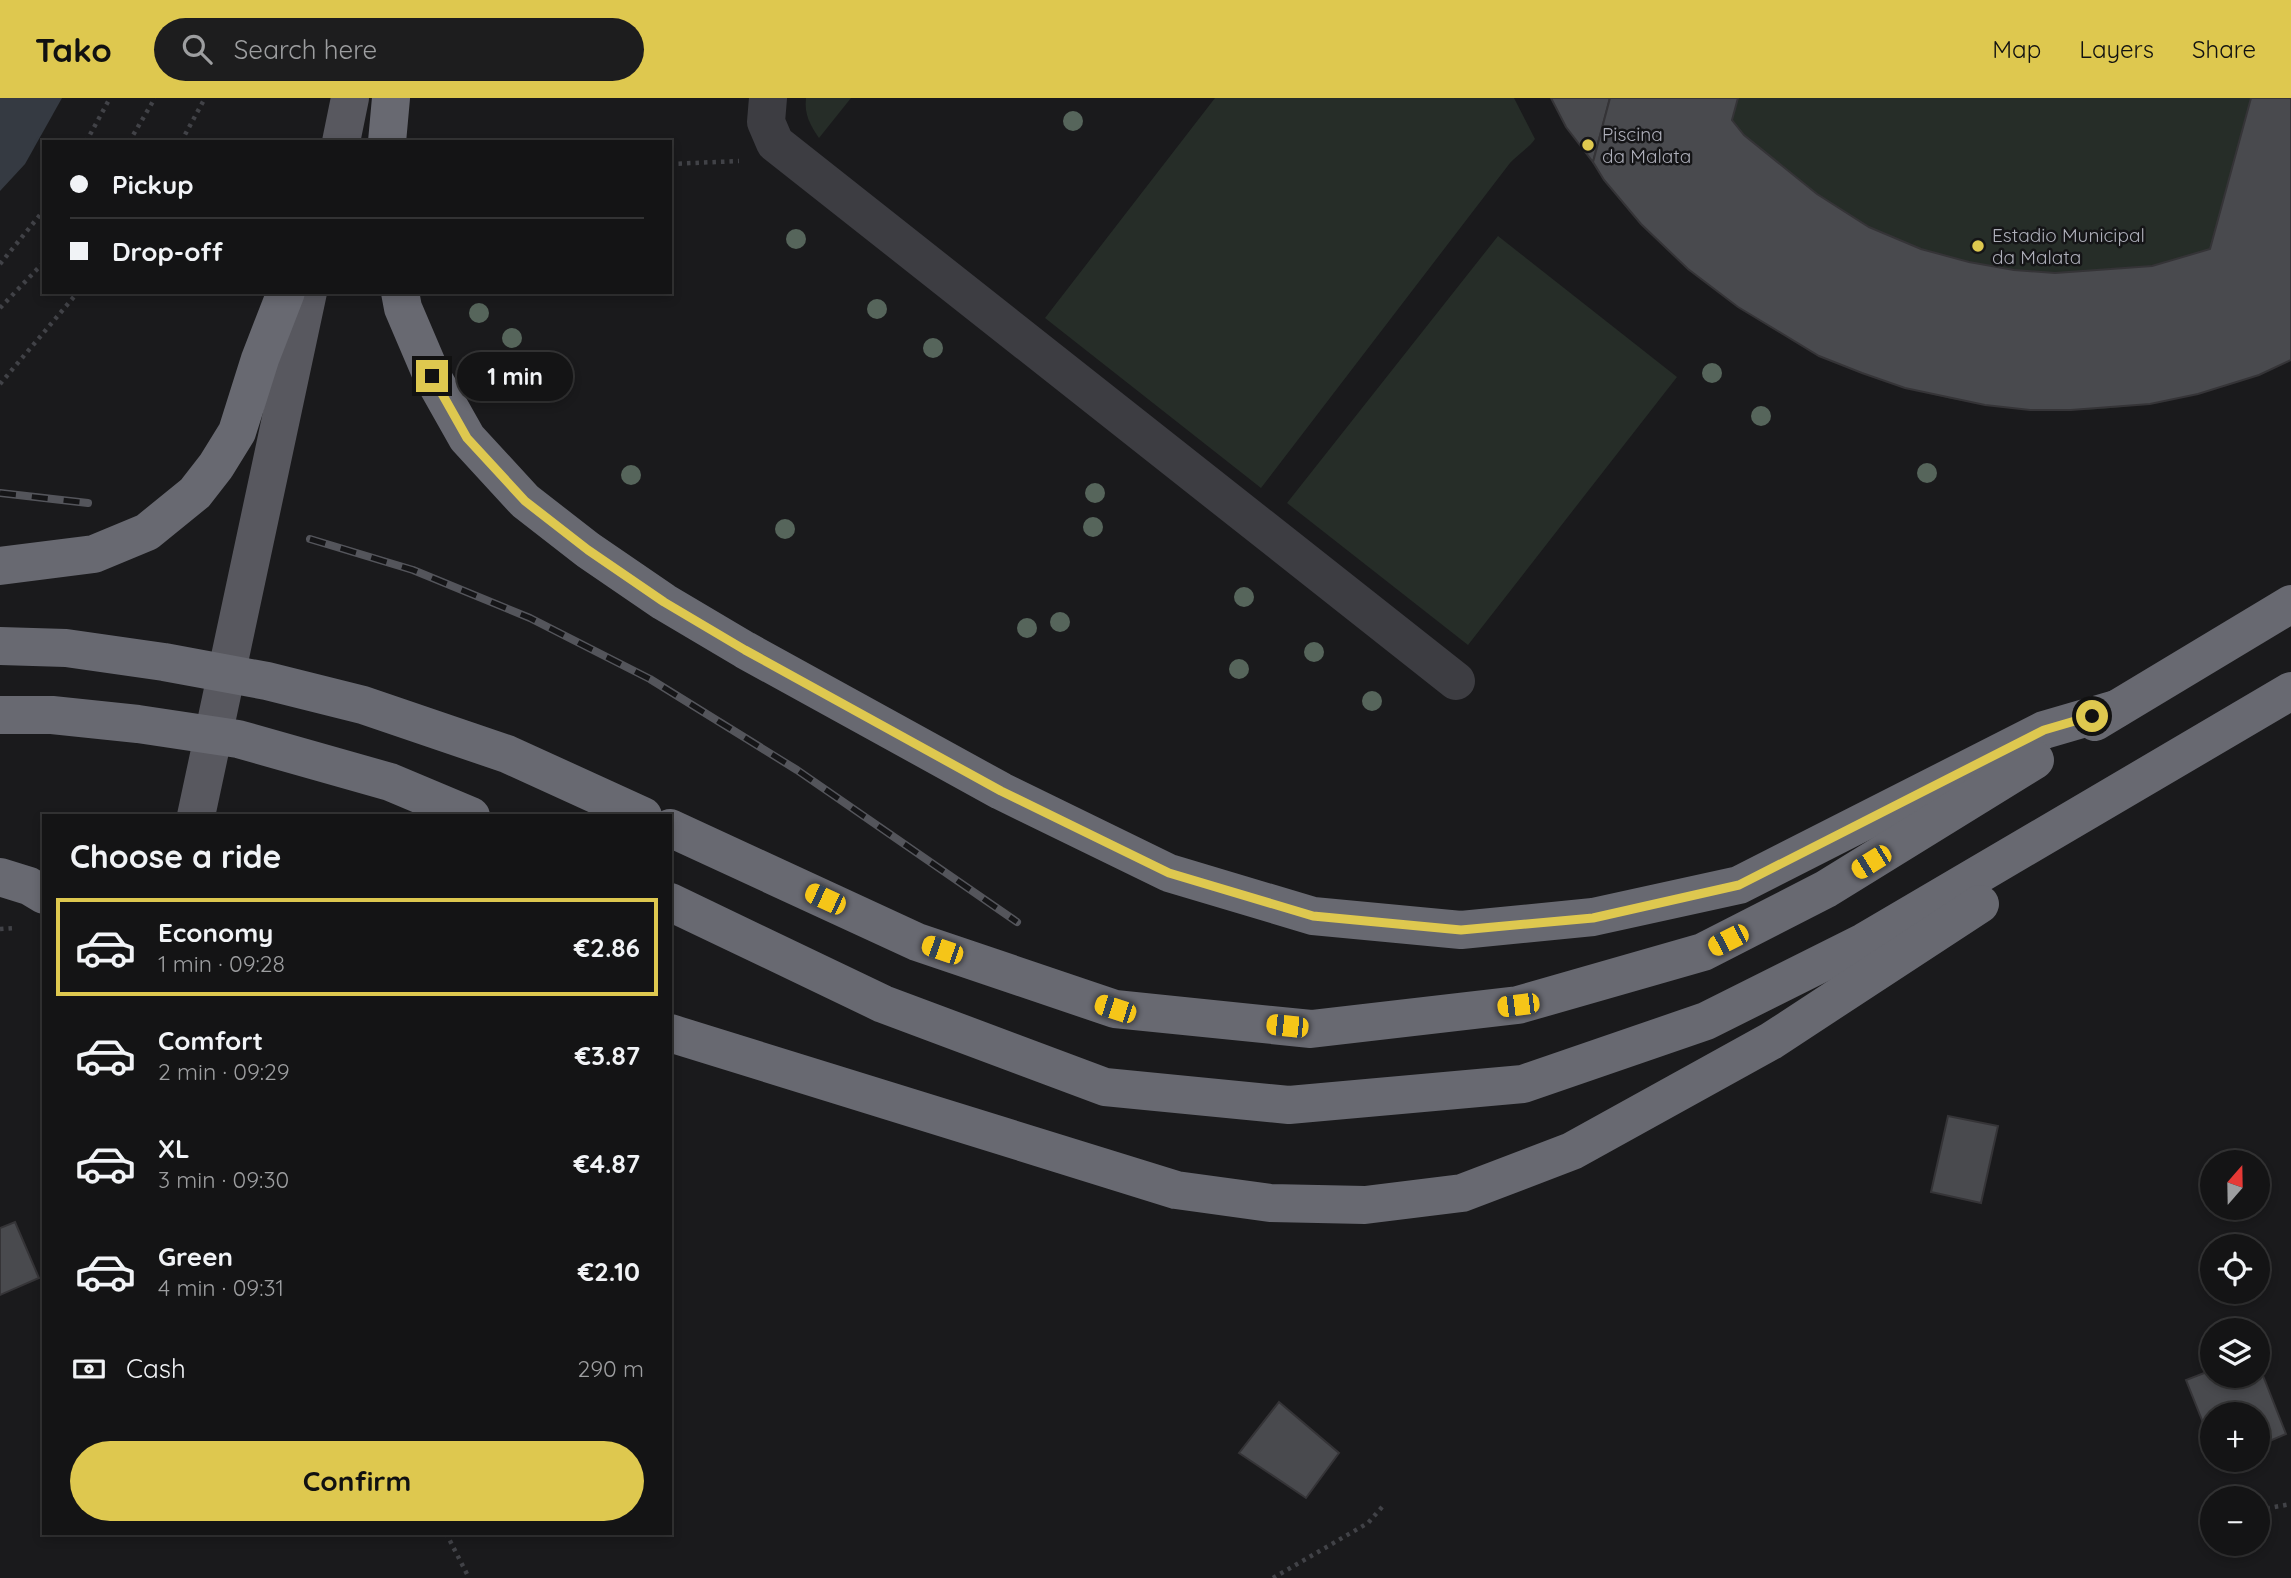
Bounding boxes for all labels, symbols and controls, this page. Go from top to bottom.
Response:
search box [154,18,644,81]
text: Tako [35,29,112,70]
icon: search [178,30,216,68]
text: Search here [234,33,377,66]
text: Map [1992,34,2041,64]
text: Layers [2079,34,2154,64]
text: Share [2192,34,2256,64]
place label: Piscina da Malata [1602,122,1691,168]
marker: Piscina da Malata [1580,137,1596,153]
text: Pickup [112,168,194,201]
place label: Estadio Municipal da Malata [1992,223,2145,269]
text: Drop-off [112,235,223,268]
marker: Estadio Municipal da Malata [1970,238,1986,254]
callout: 1 min [457,352,572,400]
route end [416,360,448,392]
text: 1 min [487,362,543,391]
route start [2076,700,2108,732]
text: Choose a ride [70,836,282,876]
car [1848,842,1895,882]
car [802,881,849,917]
icon: car [74,916,137,979]
text: Economy [158,916,273,949]
car [1705,921,1752,959]
text: €2.86 [574,931,640,964]
car [919,933,966,967]
text: 1 min · 09:28 [158,949,285,978]
car [1496,992,1541,1018]
car [1092,993,1139,1025]
car [1266,1013,1309,1039]
icon: car [74,1024,137,1087]
text: Comfort [158,1024,263,1057]
text: €3.87 [575,1039,640,1072]
text: 2 min · 09:29 [158,1057,290,1086]
icon: car [74,1132,137,1195]
text: XL [158,1132,190,1165]
text: €4.87 [573,1147,640,1180]
north arrow [2200,1150,2270,1220]
map controls [2200,1150,2270,1556]
text: 3 min · 09:30 [158,1165,289,1194]
button: locate [2200,1234,2270,1304]
icon: car [74,1240,137,1303]
text: Green [158,1240,233,1273]
text: €2.10 [578,1255,640,1288]
text: 4 min · 09:31 [158,1273,284,1302]
button: layers [2200,1318,2270,1388]
icon: cash [70,1350,108,1388]
text: Cash [126,1352,186,1385]
text: 290 m [577,1354,644,1383]
button: + [2200,1402,2270,1472]
button: Confirm [70,1441,644,1521]
button: − [2200,1486,2270,1556]

